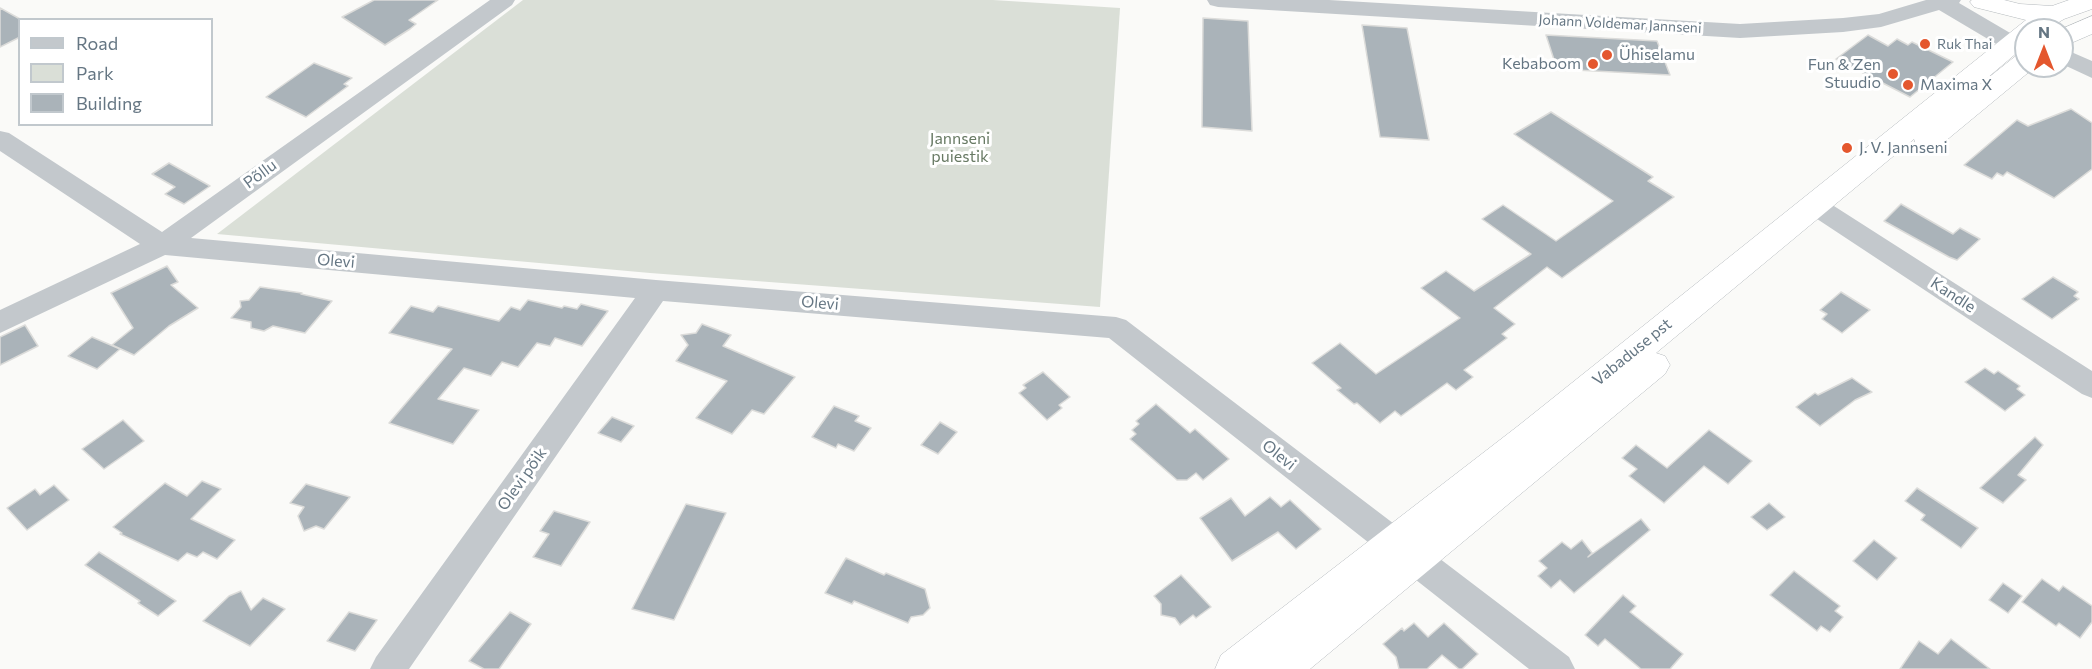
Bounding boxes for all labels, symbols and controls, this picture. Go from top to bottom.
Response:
street label: Johann Voldemar Jannseni [1538,11,1702,37]
legend [18,18,213,126]
north arrow [2014,18,2074,78]
text: N [2038,22,2050,41]
text: Road [76,32,118,54]
place label: Ruk Thai [1937,36,1992,52]
marker: Ruk Thai [1918,37,1932,51]
place label: Ühiselamu [1619,45,1695,65]
marker: Ühiselamu [1600,48,1614,62]
place label: Kebaboom [1502,54,1581,74]
place label: Fun & Zen Stuudio [1808,55,1881,93]
marker: Kebaboom [1586,57,1600,71]
text: Park [76,62,114,84]
marker: Fun & Zen Stuudio [1886,67,1900,81]
place label: Maxima X [1920,75,1992,95]
marker: Maxima X [1901,78,1915,92]
text: Building [76,92,142,114]
park label: Jannseni puiestik [930,129,990,167]
place label: J. V. Jannseni [1859,138,1948,158]
marker: J. V. Jannseni [1840,141,1854,155]
street label: Põllu [240,156,280,192]
street label: Olevi [316,250,356,272]
street label: Kandle [1927,273,1979,317]
street label: Olevi [800,292,840,314]
street label: Vabaduse pst [1588,314,1676,390]
street label: Olevi [1258,436,1300,474]
street label: Olevi põik [493,444,551,514]

